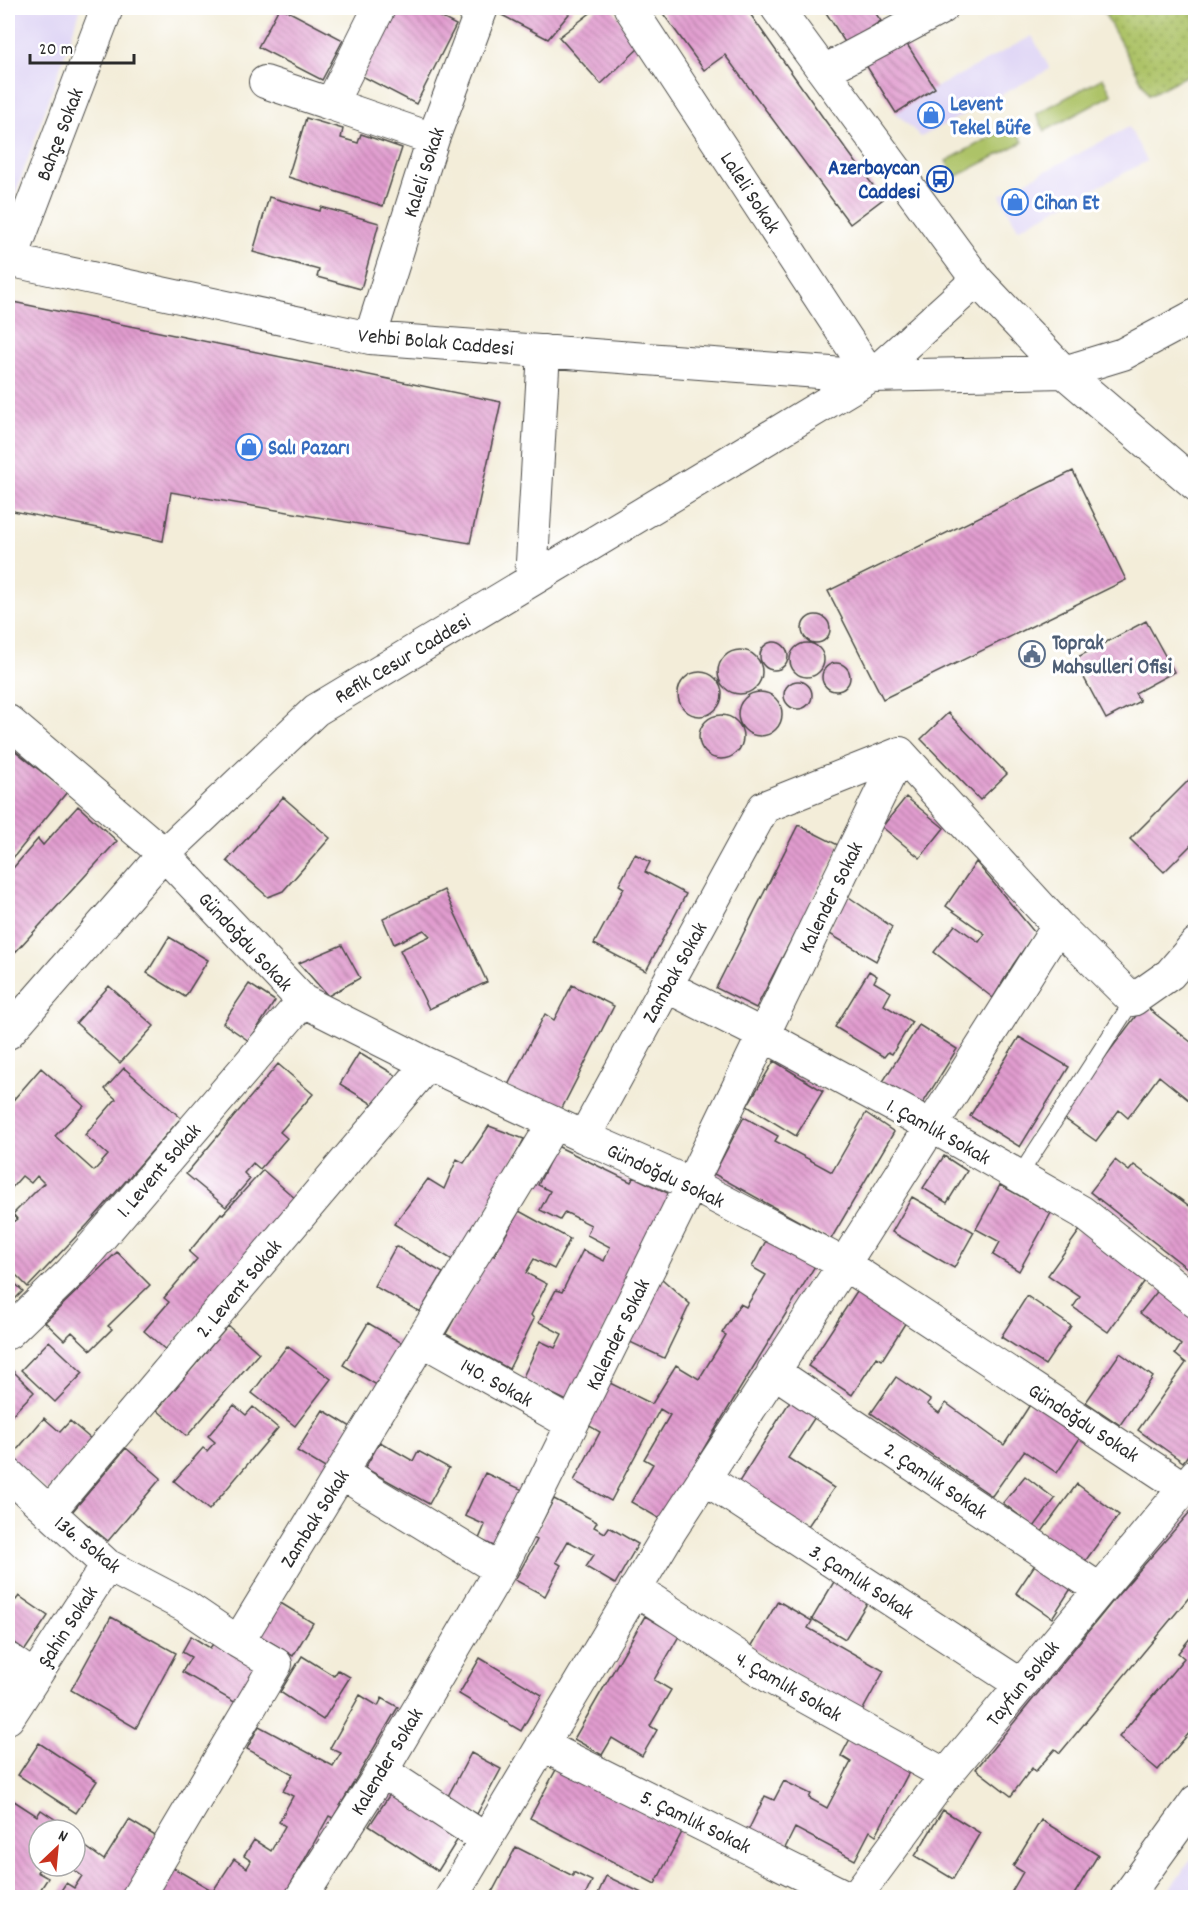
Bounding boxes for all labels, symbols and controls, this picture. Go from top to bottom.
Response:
scale bar [30,27,134,65]
text: 20 m [39,38,73,63]
street label: Bahçe Sokak [30,84,93,186]
place label: Levent Tekel Büfe [950,91,1031,145]
shop icon: Levent Tekel Büfe [916,100,946,130]
street label: Kaleli Sokak [397,124,455,222]
street label: Laleli Sokak [711,147,786,240]
place label: Azerbaycan Caddesi [828,155,920,209]
bus stop icon: Azerbaycan Caddesi [925,164,955,194]
shop icon: Cihan Et [1000,187,1030,217]
place label: Cihan Et [1034,190,1100,220]
street label: Vehbi Bolak Caddesi [357,322,515,366]
shop icon: Salı Pazarı [234,432,264,462]
place label: Salı Pazarı [268,435,350,465]
street label: Refik Cesur Caddesi [330,608,478,713]
place label: Toprak Mahsulleri Ofisi [1052,630,1172,684]
public building icon: Toprak Mahsulleri Ofisi [1017,639,1047,669]
street label: Kalender Sokak [793,837,873,959]
street label: Gündoğdu Sokak [189,886,298,1000]
street label: Zambak Sokak [636,917,717,1030]
street label: 1. Çamlık Sokak [880,1093,995,1175]
street label: 1. Levent Sokak [111,1118,210,1226]
street label: Gündoğdu Sokak [601,1137,729,1218]
street label: 2. Levent Sokak [190,1234,291,1346]
street label: Kalender Sokak [580,1274,660,1396]
street label: 140. Sokak [454,1352,537,1417]
street label: Gündoğdu Sokak [1021,1377,1144,1472]
street label: 2. Çamlık Sokak [876,1437,992,1528]
street label: Zambak Sokak [274,1464,359,1575]
street label: 136. Sokak [46,1510,126,1583]
street label: 3. Çamlık Sokak [802,1538,919,1629]
street label: Şahin Sokak [32,1581,107,1674]
street label: Tayfun Sokak [980,1635,1069,1735]
street label: 4. Çamlık Sokak [728,1646,847,1731]
street label: Kalender Sokak [345,1703,433,1822]
street label: 5. Çamlık Sokak [634,1784,755,1863]
north arrow [27,1818,87,1878]
text: N [54,1825,71,1849]

